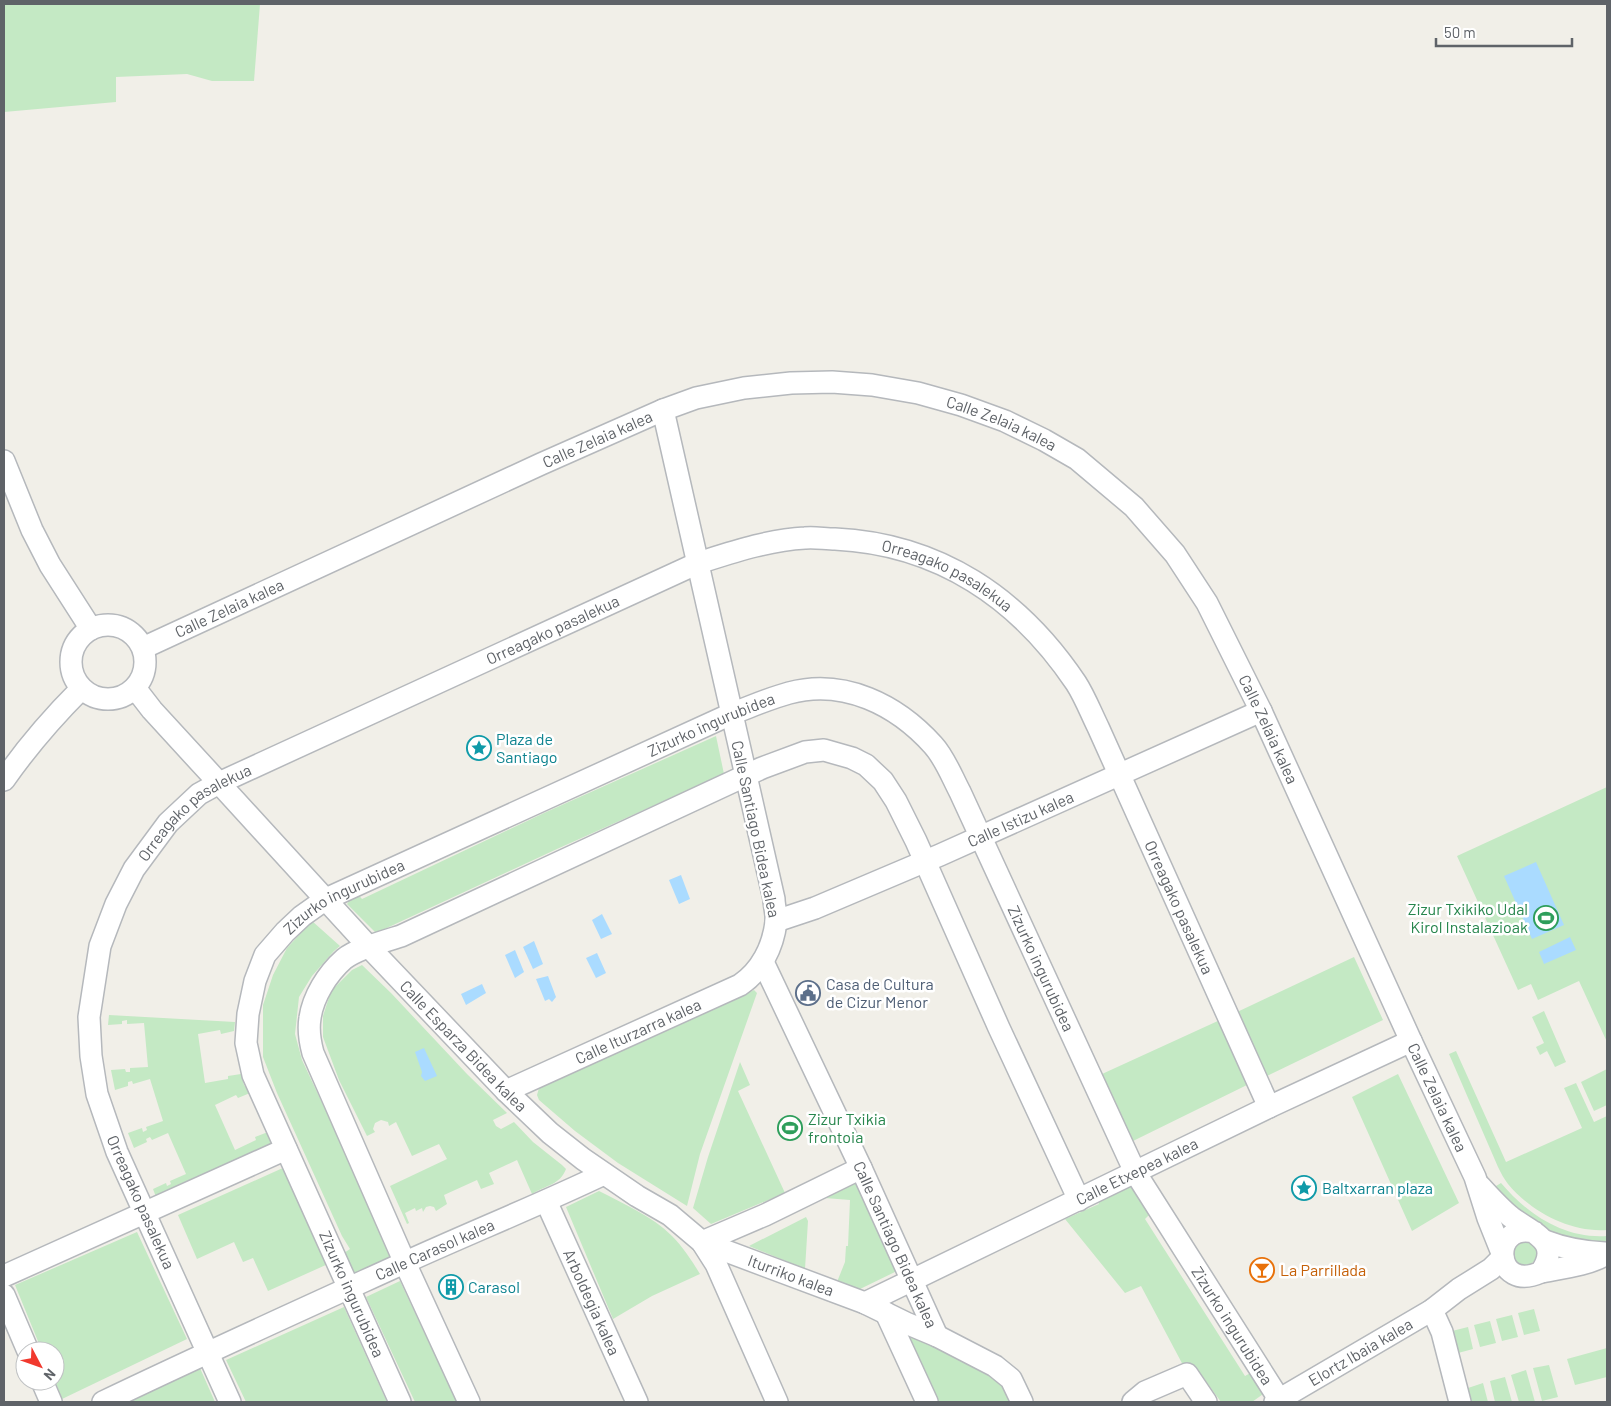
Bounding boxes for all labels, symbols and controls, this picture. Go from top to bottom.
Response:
scale bar [1436,15,1572,47]
text: 50 m [1444,23,1476,41]
street label: Calle Zelaia kalea [944,391,1060,454]
street label: Calle Zelaia kalea [539,406,655,471]
street label: Orreagako pasalekua [880,535,1017,615]
street label: Calle Zelaia kalea [171,574,287,641]
street label: Orreagako pasalekua [483,591,622,668]
street label: Calle Zelaia kalea [1235,671,1303,786]
street label: Zizurko ingurubidea [644,688,777,760]
place label: Plaza de Santiago [496,729,557,766]
place icon: Plaza de Santiago [466,735,492,761]
street label: Calle Santiago Bidea kalea [728,739,785,919]
street label: Orreagako pasalekua [133,760,254,864]
street label: Calle Istizu kalea [964,786,1076,850]
street label: Orreagako pasalekua [1141,837,1218,977]
street label: Zizurko ingurubidea [279,855,407,938]
place label: Zizur Txikiko Udal Kirol Instalazioak [1408,899,1528,936]
street label: Zizurko ingurubidea [1005,902,1079,1034]
sports icon: Zizur Txikiko Udal Kirol Instalazioak [1533,905,1559,931]
place label: Casa de Cultura de Cizur Menor [826,974,934,1011]
street label: Calle Esparza Bidea kalea [397,976,531,1115]
public building icon: Casa de Cultura de Cizur Menor [795,980,821,1006]
street label: Calle Iturzarra kalea [572,994,704,1067]
street label: Calle Zelaia kalea [1404,1040,1472,1155]
place label: Zizur Txikia frontoia [808,1109,886,1146]
sports icon: Zizur Txikia frontoia [777,1115,803,1141]
street label: Orreagako pasalekua [103,1132,179,1272]
street label: Calle Etxepea kalea [1072,1133,1201,1208]
street label: Calle Santiago Bidea kalea [850,1158,942,1330]
place icon: Baltxarran plaza [1291,1175,1317,1201]
place label: Baltxarran plaza [1322,1178,1433,1197]
street label: Calle Carasol kalea [373,1215,497,1285]
street label: Zizurko ingurubidea [316,1228,389,1360]
street label: Arboldegia kalea [560,1246,624,1358]
street label: Iturriko kalea [746,1250,837,1300]
bar icon: La Parrillada [1249,1257,1275,1283]
place label: La Parrillada [1280,1260,1366,1279]
street label: Zizurko ingurubidea [1188,1263,1277,1388]
building icon: Carasol [438,1274,464,1300]
place label: Carasol [468,1277,520,1297]
street label: Elortz Ibaia kalea [1305,1314,1416,1389]
north arrow [15,1341,65,1391]
text: N [41,1366,60,1384]

